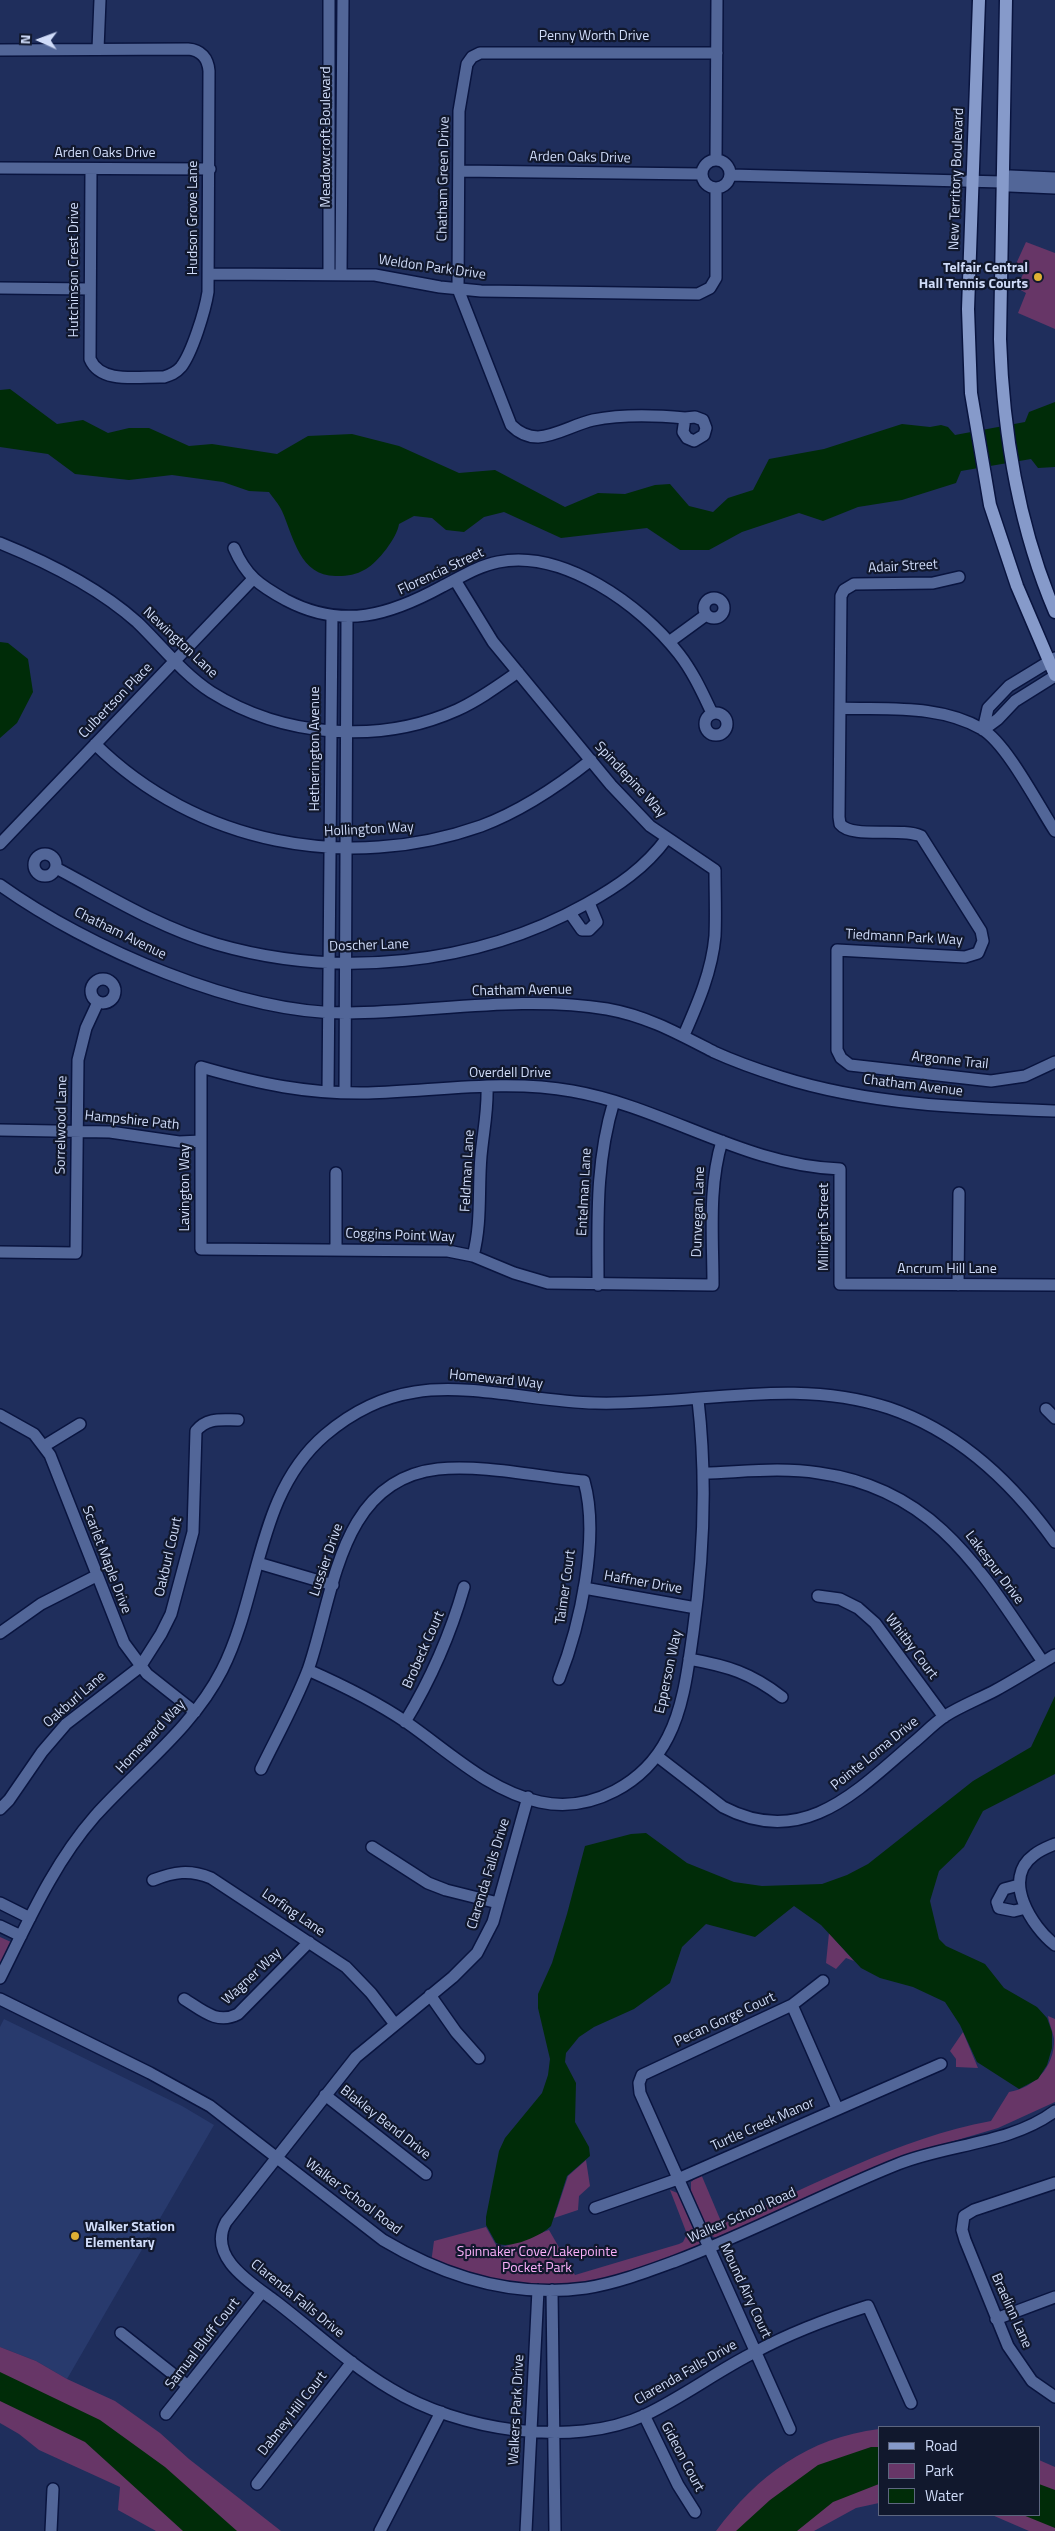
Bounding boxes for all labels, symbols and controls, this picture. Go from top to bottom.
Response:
north arrow [15,15,65,65]
street label: Penny Worth Drive [539,29,649,45]
text: N [14,34,35,45]
street label: Meadowcroft Boulevard [319,66,335,208]
street label: New Territory Boulevard [946,108,968,250]
street label: Chatham Green Drive [435,116,453,242]
street label: Arden Oaks Drive [54,146,156,162]
street label: Arden Oaks Drive [529,149,631,167]
street label: Hudson Grove Lane [186,161,202,275]
street label: Hutchinson Crest Drive [67,203,83,337]
street label: Weldon Park Drive [377,252,487,284]
place label: Telfair Central Hall Tennis Courts [919,261,1028,294]
marker: Telfair Central Hall Tennis Courts [1032,271,1044,283]
street label: Florencia Street [395,545,487,599]
street label: Adair Street [868,557,938,577]
street label: Newington Lane [139,604,221,682]
street label: Culbertson Place [76,660,156,742]
street label: Hetherington Avenue [308,686,324,812]
street label: Spindlepine Way [591,739,669,821]
street label: Hollington Way [324,819,414,841]
street label: Chatham Avenue [71,904,169,964]
street label: Tiedmann Park Way [845,927,963,949]
street label: Doscher Lane [329,936,409,956]
street label: Chatham Avenue [472,982,572,1000]
street label: Argonne Trail [911,1049,989,1073]
street label: Overdell Drive [469,1066,551,1082]
street label: Chatham Avenue [862,1072,964,1100]
street label: Sorrelwood Lane [53,1075,71,1175]
street label: Hampshire Path [84,1108,180,1134]
street label: Feldman Lane [457,1129,479,1213]
street label: Lavington Way [178,1145,194,1231]
street label: Entelman Lane [574,1148,596,1236]
street label: Dunvegan Lane [689,1166,709,1258]
street label: Millright Street [817,1183,833,1271]
street label: Coggins Point Way [345,1226,455,1246]
street label: Ancrum Hill Lane [897,1262,997,1278]
street label: Homeward Way [448,1367,544,1393]
street label: Scarlet Maple Drive [78,1504,134,1616]
street label: Oakburl Court [152,1516,186,1598]
street label: Lussier Drive [307,1521,347,1599]
street label: Lakespur Drive [961,1528,1027,1608]
street label: Taimer Court [552,1549,580,1625]
street label: Haffner Drive [603,1568,683,1598]
street label: Brobeck Court [399,1609,449,1691]
street label: Whitby Court [881,1611,941,1683]
street label: Epperson Way [652,1629,686,1715]
street label: Oakburl Lane [40,1668,110,1732]
street label: Homeward Way [113,1697,189,1777]
street label: Pointe Loma Drive [828,1714,922,1794]
street label: Clarenda Falls Drive [464,1816,514,1932]
street label: Lorfing Lane [258,1886,328,1940]
street label: Wagner Way [219,1945,285,2009]
street label: Pecan Gorge Court [672,1989,778,2051]
street label: Blakley Bend Drive [337,2083,433,2163]
street label: Turtle Creek Manor [709,2095,817,2155]
street label: Walker School Road [301,2155,405,2239]
street label: Walker School Road [685,2185,799,2247]
place label: Walker Station Elementary [85,2220,175,2252]
marker: Walker Station Elementary [69,2230,81,2242]
street label: Mound Airy Court [716,2241,774,2341]
park label: Spinnaker Cove/Lakepointe Pocket Park [457,2245,617,2278]
street label: Clarenda Falls Drive [247,2256,347,2342]
street label: Braelinn Lane [987,2271,1035,2351]
street label: Samual Bluff Court [162,2295,244,2393]
street label: Clarenda Falls Drive [632,2337,740,2409]
street label: Walkers Park Drive [506,2354,528,2466]
street label: Dabney Hill Court [255,2369,331,2459]
street label: Gideon Court [657,2419,707,2495]
legend [878,2426,1040,2516]
text: Road [925,2434,957,2457]
text: Park [925,2459,954,2482]
text: Water [925,2484,964,2507]

